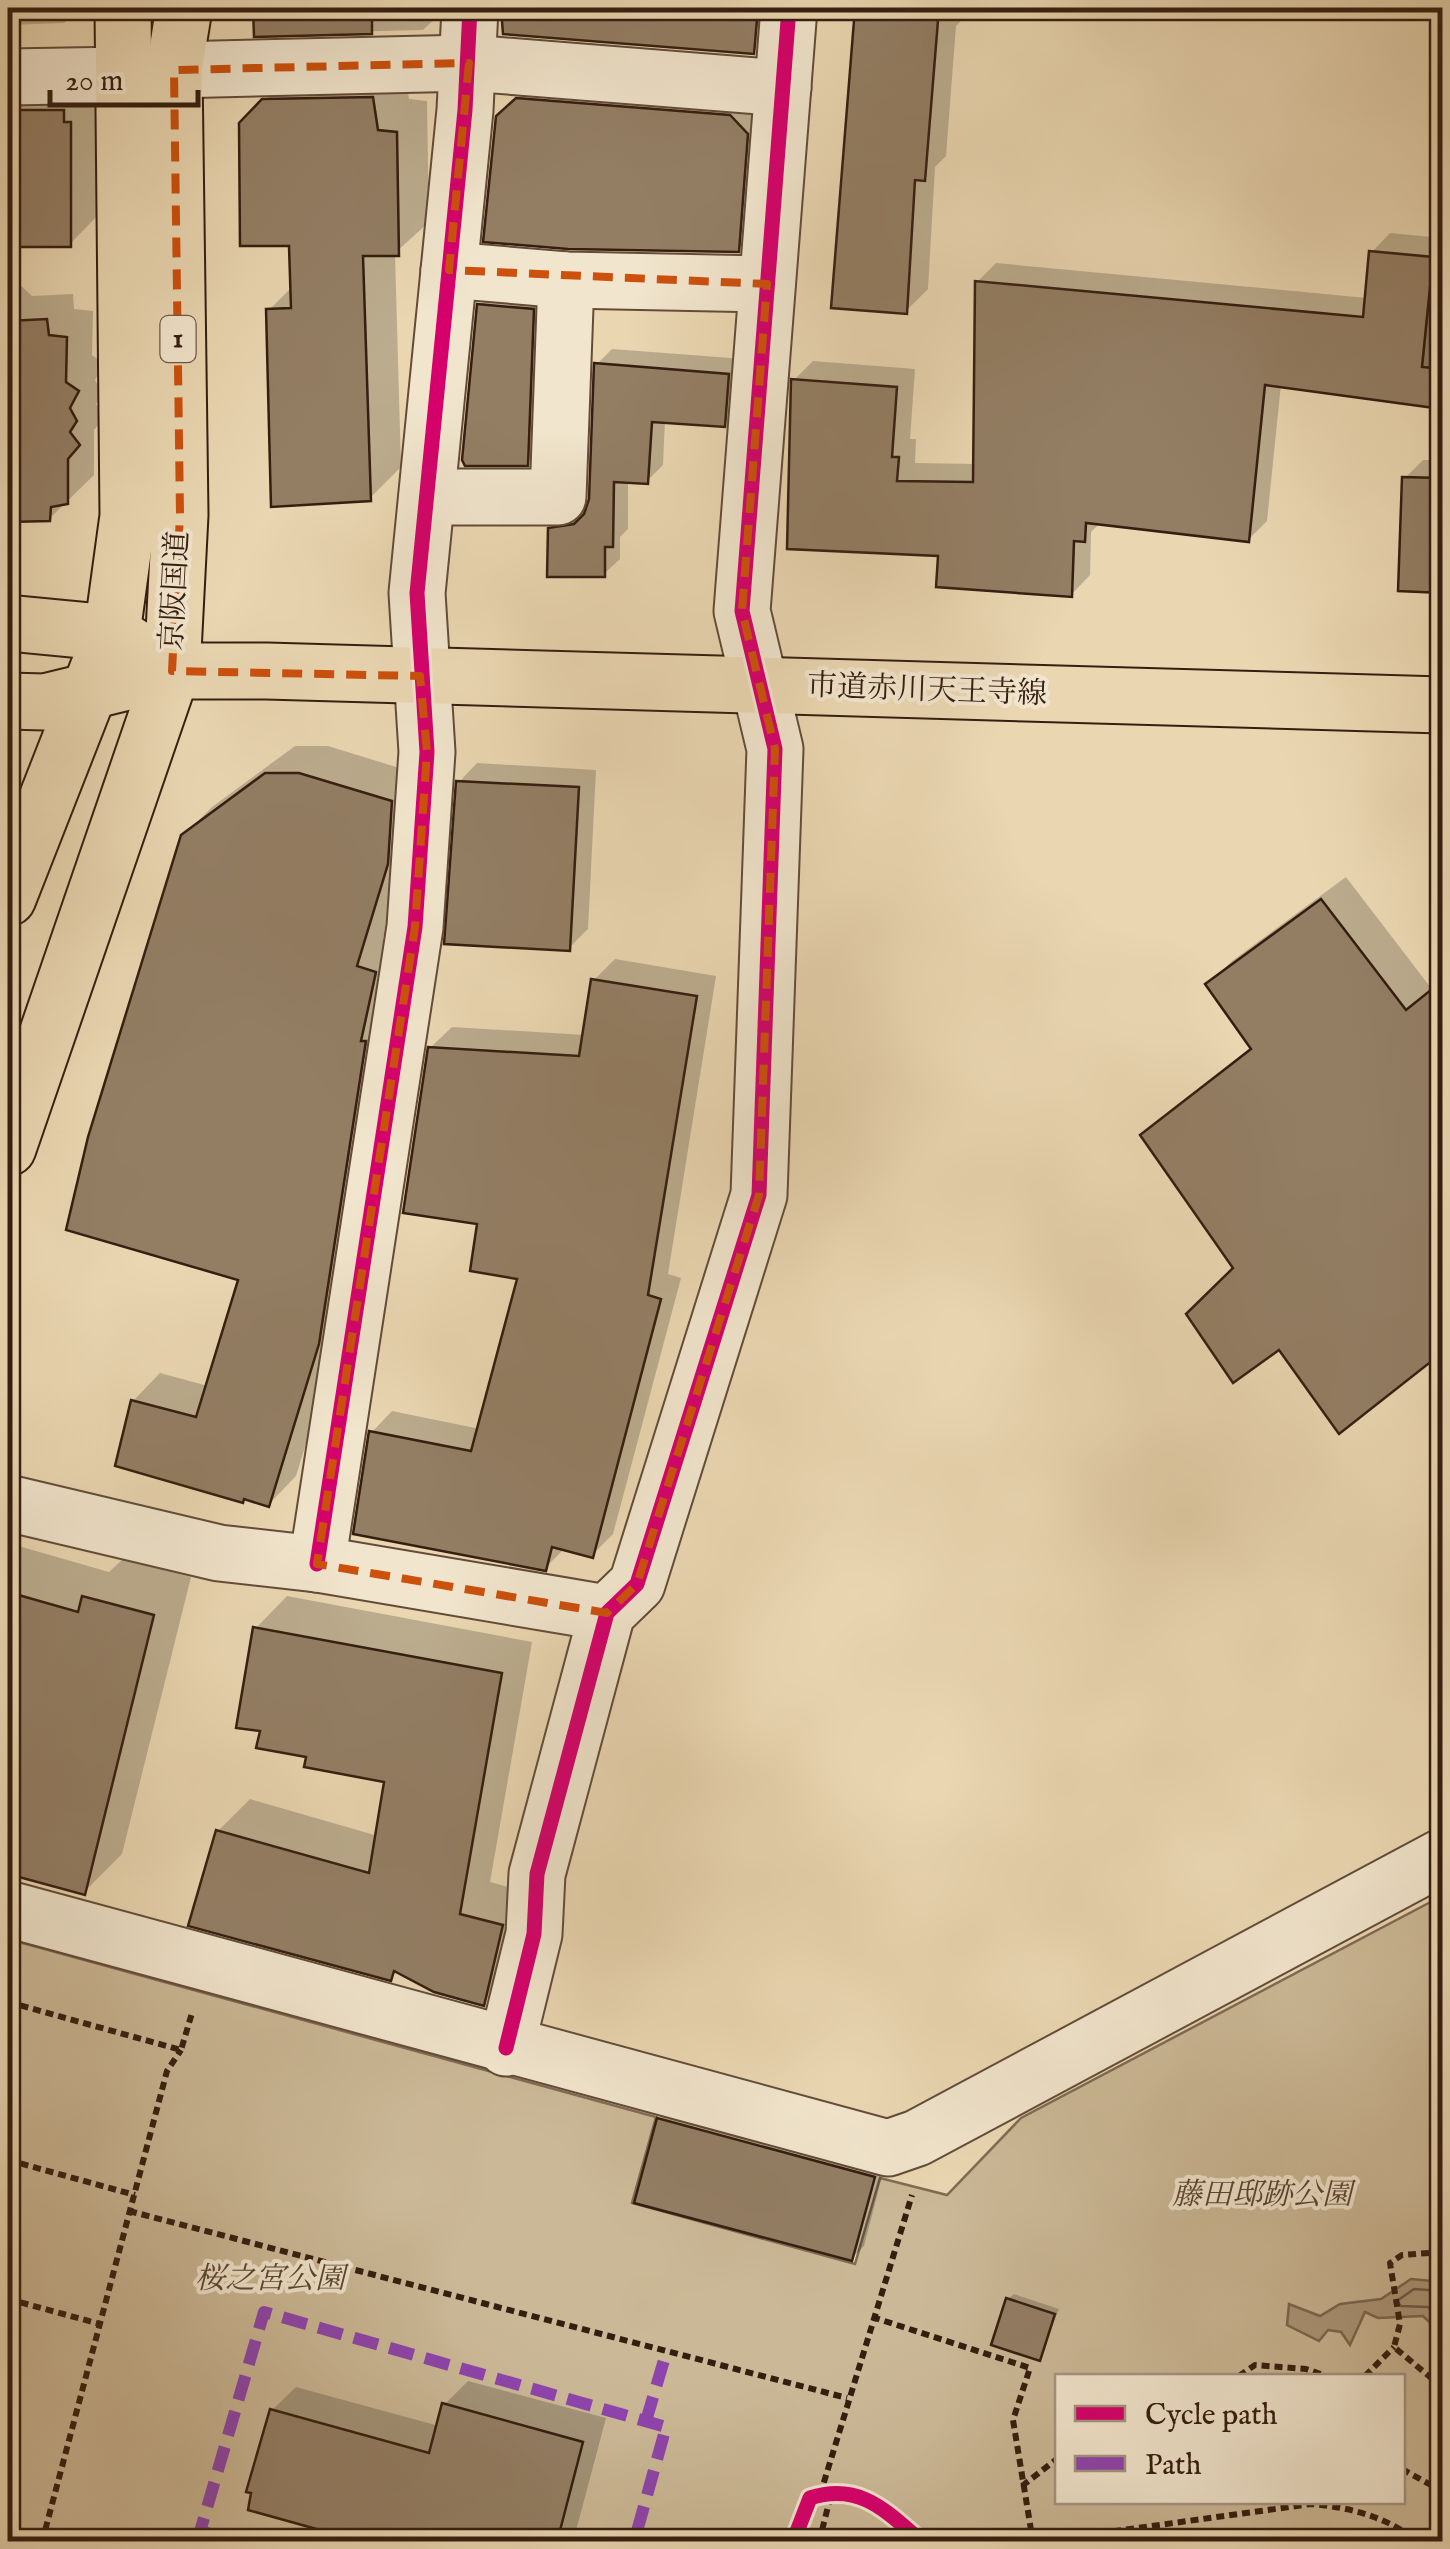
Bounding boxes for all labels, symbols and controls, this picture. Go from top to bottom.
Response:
scale bar [50,45,198,107]
text: 20 m [65,63,124,101]
road number: 1 [160,316,196,362]
street label: 京阪国道 [154,530,198,652]
street label: 市道赤川天王寺線 [806,668,1048,714]
park label: 藤田邸跡公園 [1172,2177,1357,2215]
park label: 桜之宮公園 [195,2261,350,2299]
legend [1055,2374,1405,2504]
text: Cycle path [1145,2397,1278,2435]
text: Path [1145,2447,1201,2485]

